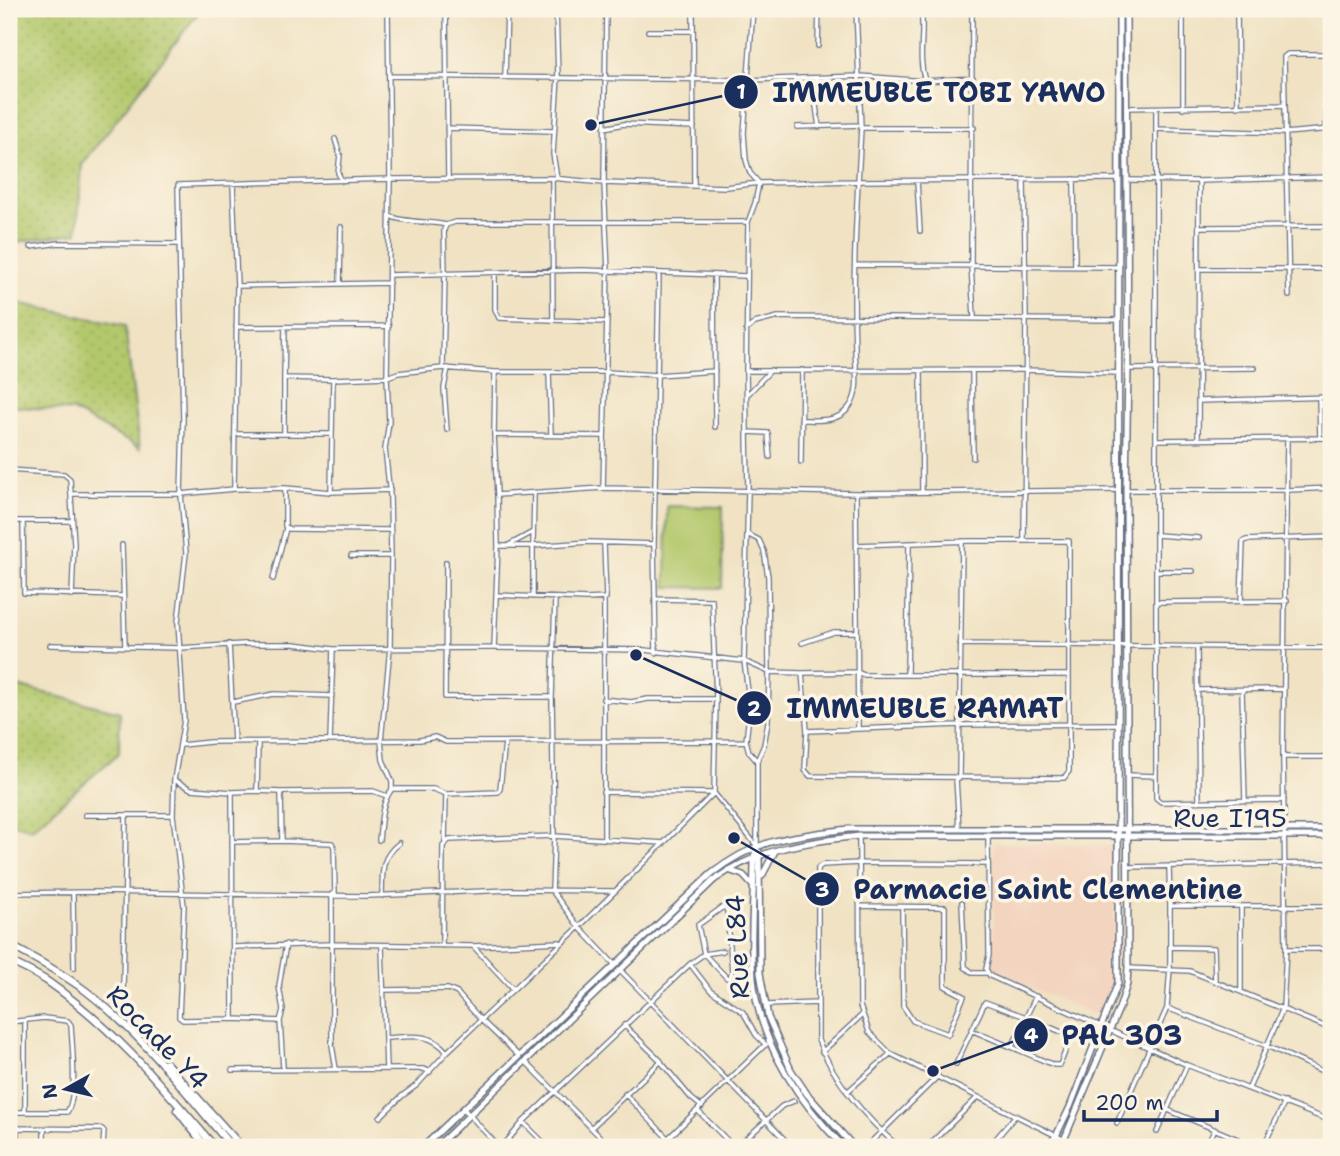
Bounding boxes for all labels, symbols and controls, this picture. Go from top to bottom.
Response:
callout: IMMEUBLE TOBI YAWO [723,68,1120,117]
text: IMMEUBLE TOBI YAWO [772,73,1106,111]
text: 1 [736,78,746,106]
callout: IMMEUBLE RAMAT [737,684,1077,733]
text: IMMEUBLE RAMAT [786,689,1064,727]
text: 2 [747,695,762,723]
street label: Rue I195 [1173,800,1287,835]
callout: Parmacie Saint Clementine [804,865,1257,914]
text: Parmacie Saint Clementine [853,870,1243,908]
text: 3 [815,876,829,904]
street label: Rue L84 [717,894,757,1000]
street label: Rocade Y4 [99,977,217,1097]
callout: PAL 303 [1013,1011,1197,1060]
text: PAL 303 [1062,1016,1182,1054]
text: 4 [1024,1022,1039,1050]
north arrow [32,1054,102,1124]
scale bar [1084,1079,1218,1123]
text: N [36,1082,63,1100]
text: 200 m [1095,1089,1164,1117]

